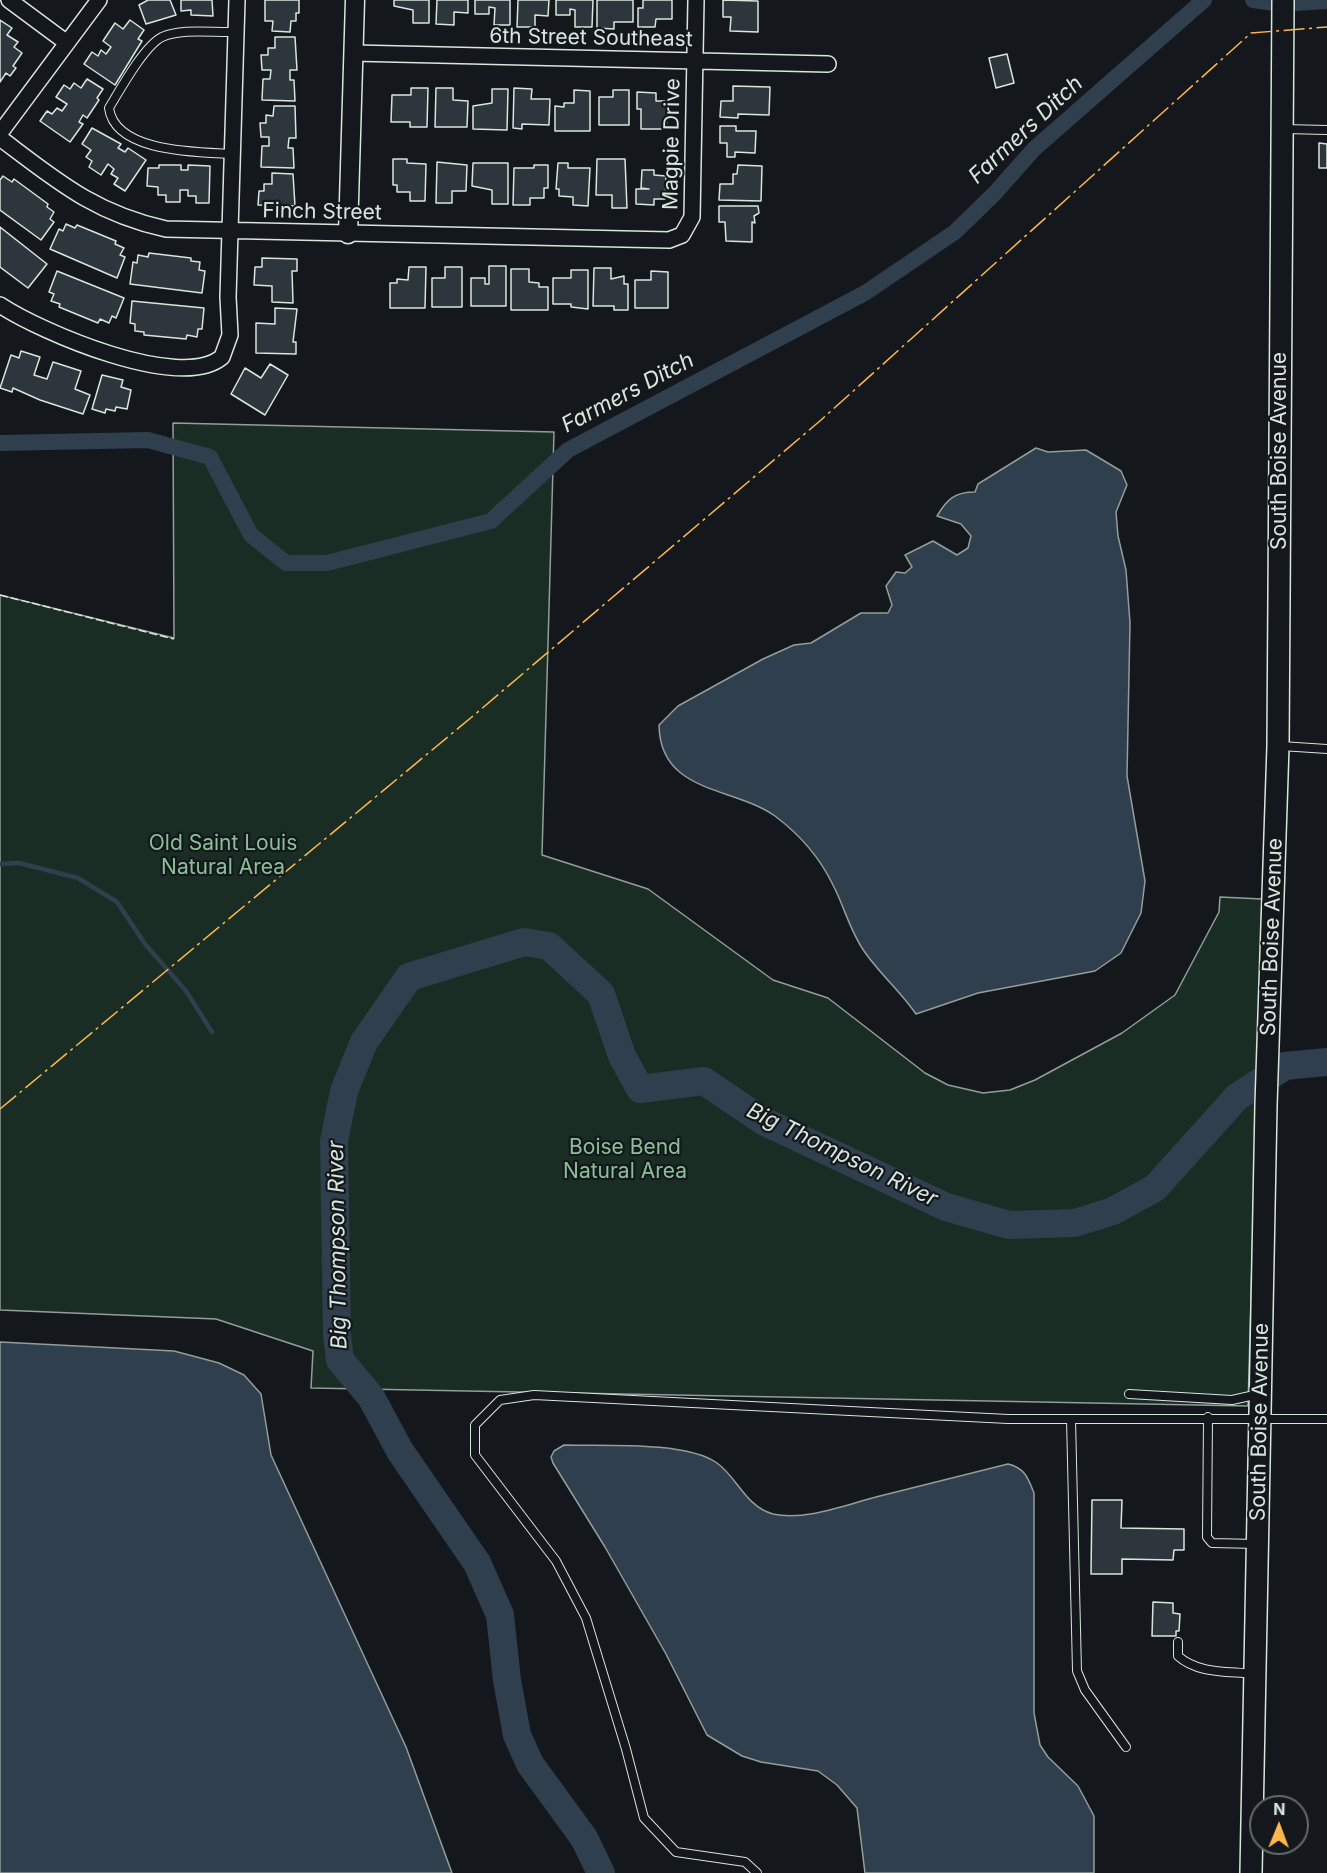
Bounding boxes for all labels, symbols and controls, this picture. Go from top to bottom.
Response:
street label: 6th Street Southeast [489,24,693,52]
water label: Farmers Ditch [964,71,1088,189]
street label: Magpie Drive [658,78,686,210]
street label: Finch Street [262,198,382,226]
water label: Farmers Ditch [557,347,699,439]
street label: South Boise Avenue [1267,352,1293,550]
park label: Old Saint Louis Natural Area [149,831,297,881]
street label: South Boise Avenue [1256,838,1288,1036]
water label: Big Thompson River [742,1097,942,1213]
park label: Boise Bend Natural Area [563,1135,687,1185]
water label: Big Thompson River [323,1140,353,1350]
street label: South Boise Avenue [1246,1323,1274,1521]
north arrow [1249,1795,1309,1855]
text: N [1273,1799,1286,1819]

